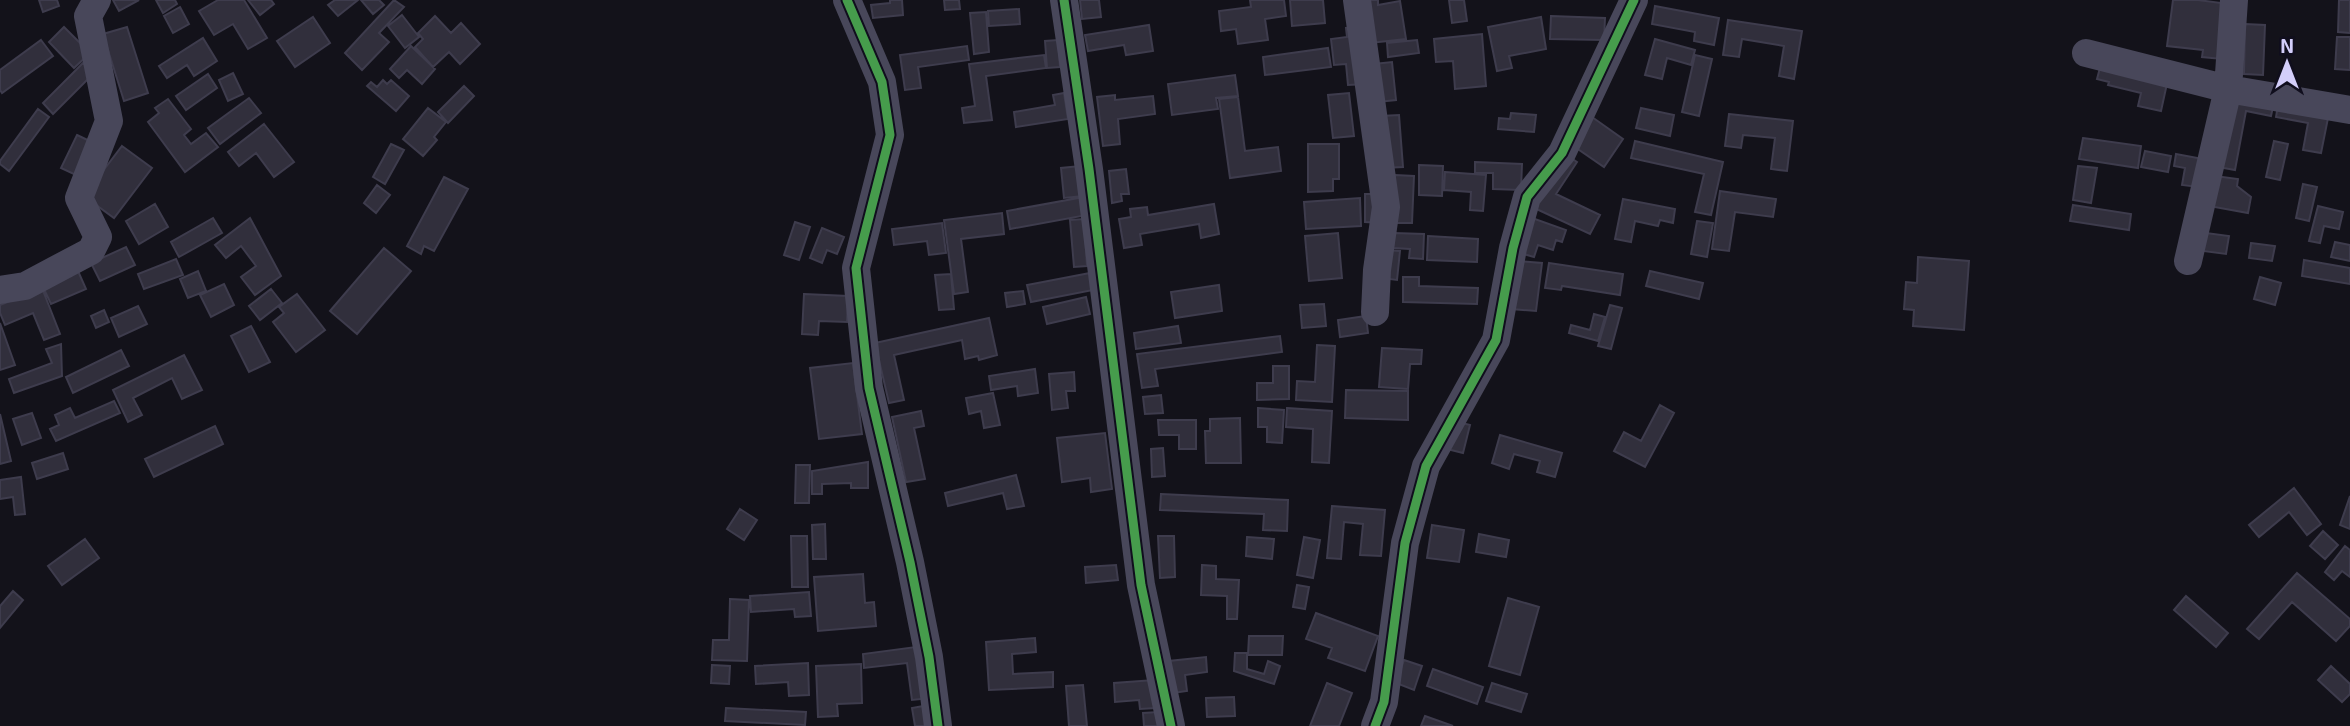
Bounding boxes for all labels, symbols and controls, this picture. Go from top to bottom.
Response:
north arrow [2252,28,2322,98]
text: N [2280,34,2294,57]

